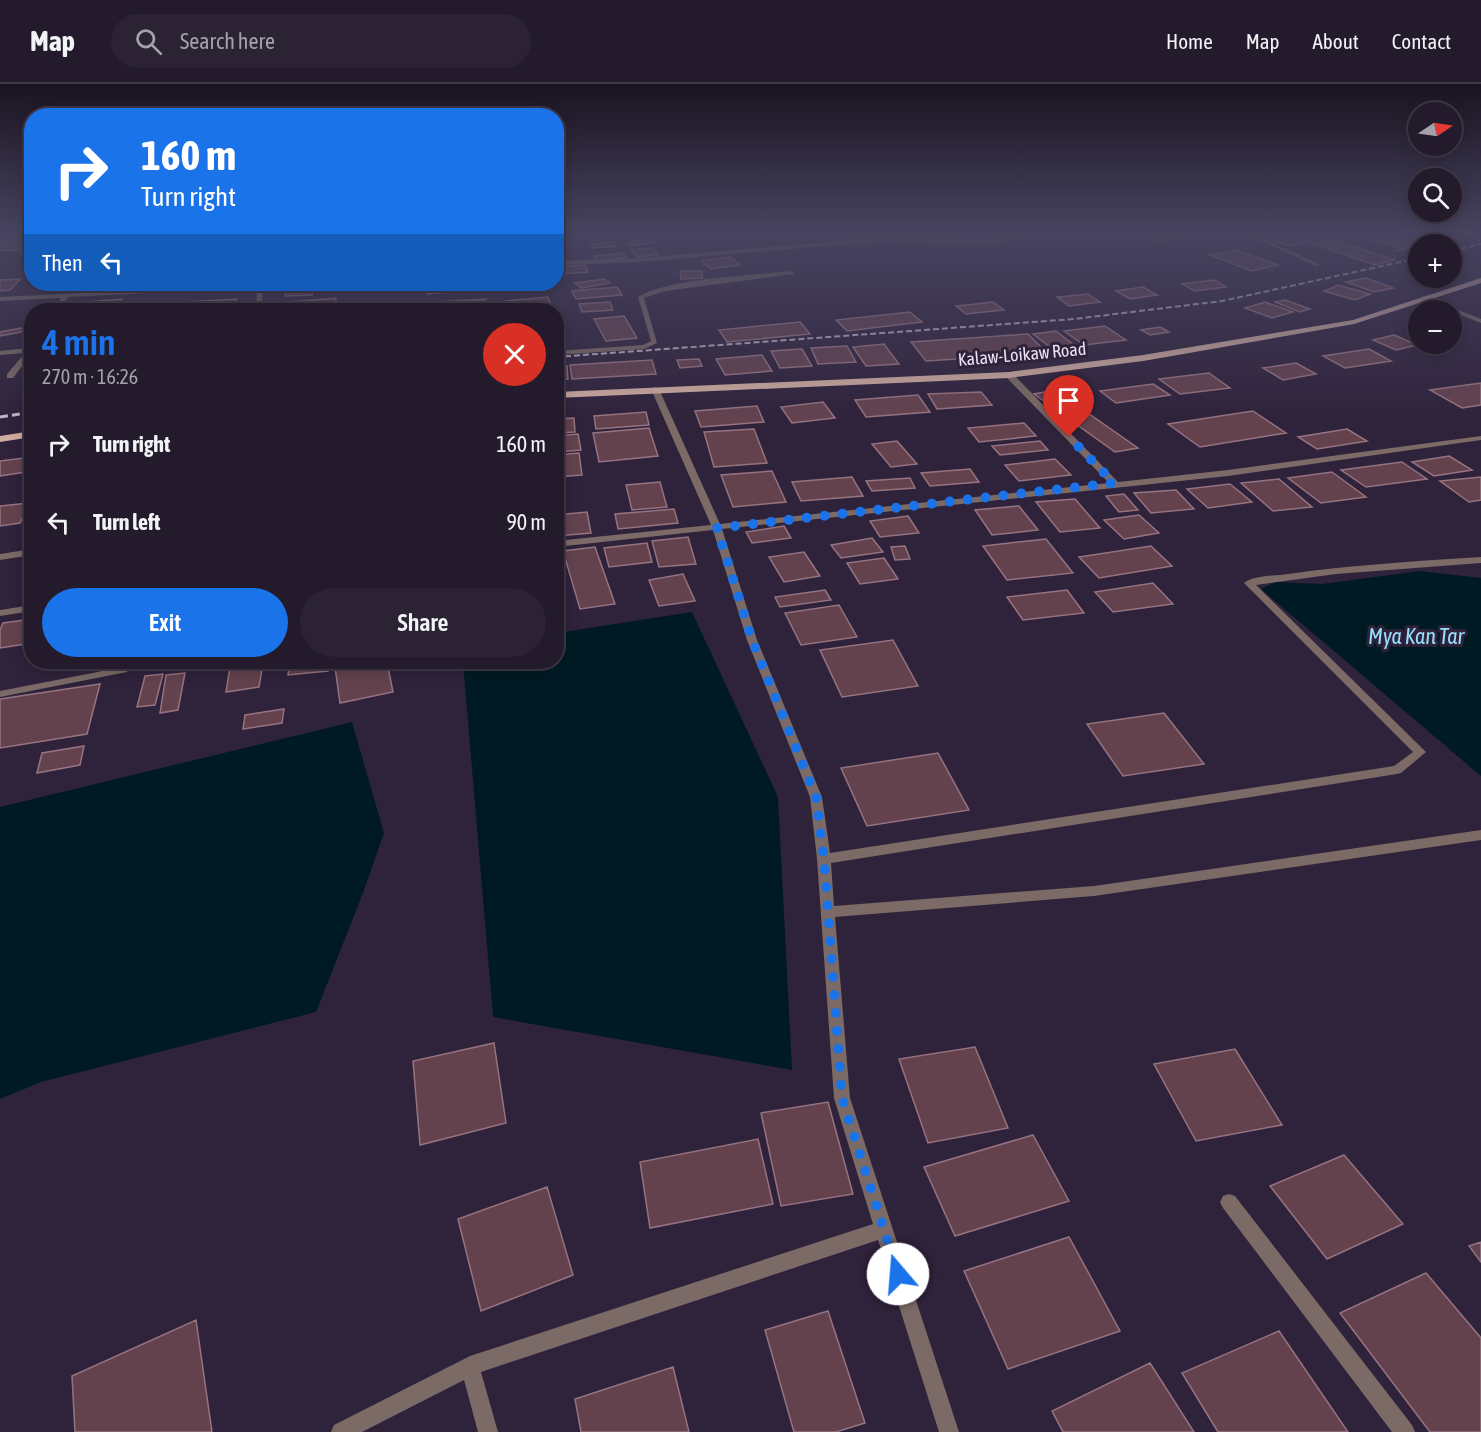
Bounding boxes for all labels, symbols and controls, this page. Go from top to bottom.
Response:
search box [111,14,531,68]
text: Map [30,25,75,57]
icon: search [132,25,165,58]
text: Search here [180,28,275,54]
text: Home [1166,29,1213,53]
text: Map [1246,29,1280,53]
text: About [1313,29,1359,53]
text: Contact [1392,29,1451,53]
north arrow [1408,102,1462,156]
map controls [1408,102,1462,354]
text: 160 m [141,131,236,179]
icon: right [42,132,120,210]
button: search [1408,168,1462,222]
text: Turn right [141,181,236,212]
button: + [1408,234,1462,288]
icon: left [95,246,128,279]
text: Then [42,250,83,276]
button: − [1408,300,1462,354]
text: 4 min [42,321,116,363]
button: close [483,323,546,386]
street label: Kalaw-Loikaw Road [957,338,1087,370]
text: 270 m · 16:26 [42,365,138,388]
pin [1043,375,1094,437]
icon: arrive [1052,384,1085,417]
icon: right [42,428,75,461]
text: Turn right [93,431,170,457]
text: 160 m [496,431,546,457]
icon: left [42,506,75,539]
text: Turn left [93,509,160,535]
text: 90 m [506,509,546,535]
button: Exit [42,588,288,657]
button: Share [300,588,546,657]
water label: Mya Kan Tar [1368,623,1466,649]
position arrow [866,1242,930,1306]

